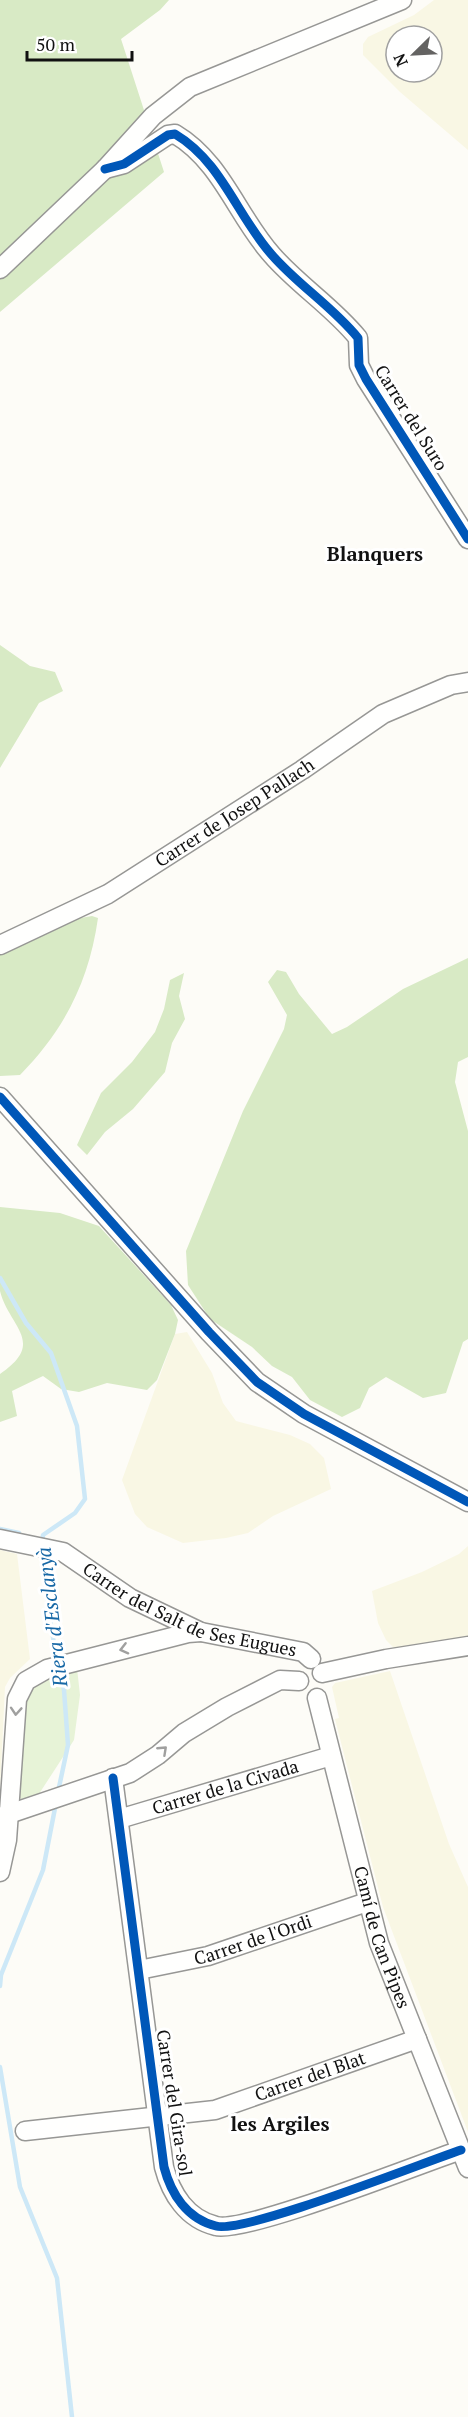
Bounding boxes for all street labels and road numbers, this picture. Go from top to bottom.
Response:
street label: Carrer del Suro [370,360,454,475]
street label: Carrer de Josep Pallach [150,752,319,872]
street label: Carrer del Salt de Ses Eugues [78,1556,299,1661]
street label: Carrer de la Civada [149,1753,301,1820]
street label: Camí de Can Pipes [349,1863,417,2012]
street label: Carrer de l'Ordi [192,1909,315,1970]
street label: Carrer del Gira-sol [152,2028,198,2178]
street label: Carrer del Blat [251,2045,369,2106]

